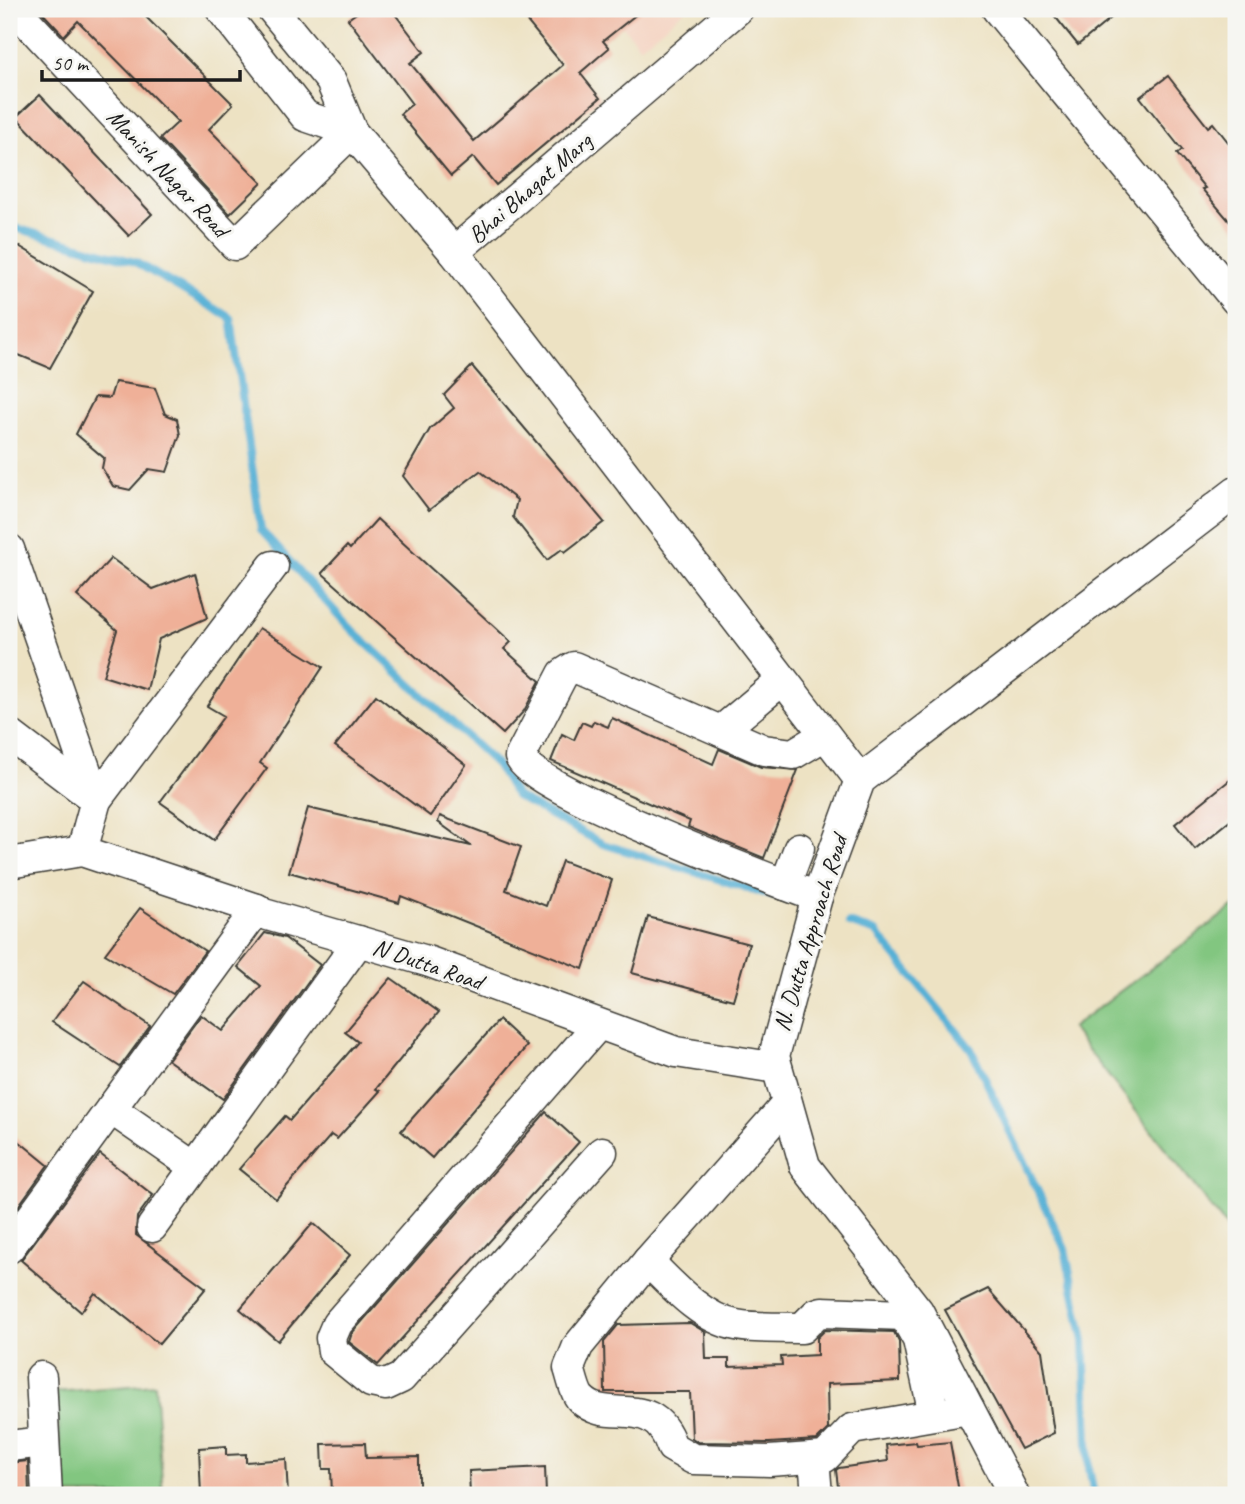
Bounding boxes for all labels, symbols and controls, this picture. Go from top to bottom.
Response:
scale bar [42,38,240,82]
text: 50 m [52,50,90,76]
street label: Manish Nagar Road [101,102,238,246]
street label: Bhai Bhagat Marg [462,125,599,250]
street label: N. Dutta Approach Road [766,828,855,1034]
street label: N Dutta Road [369,931,490,998]

